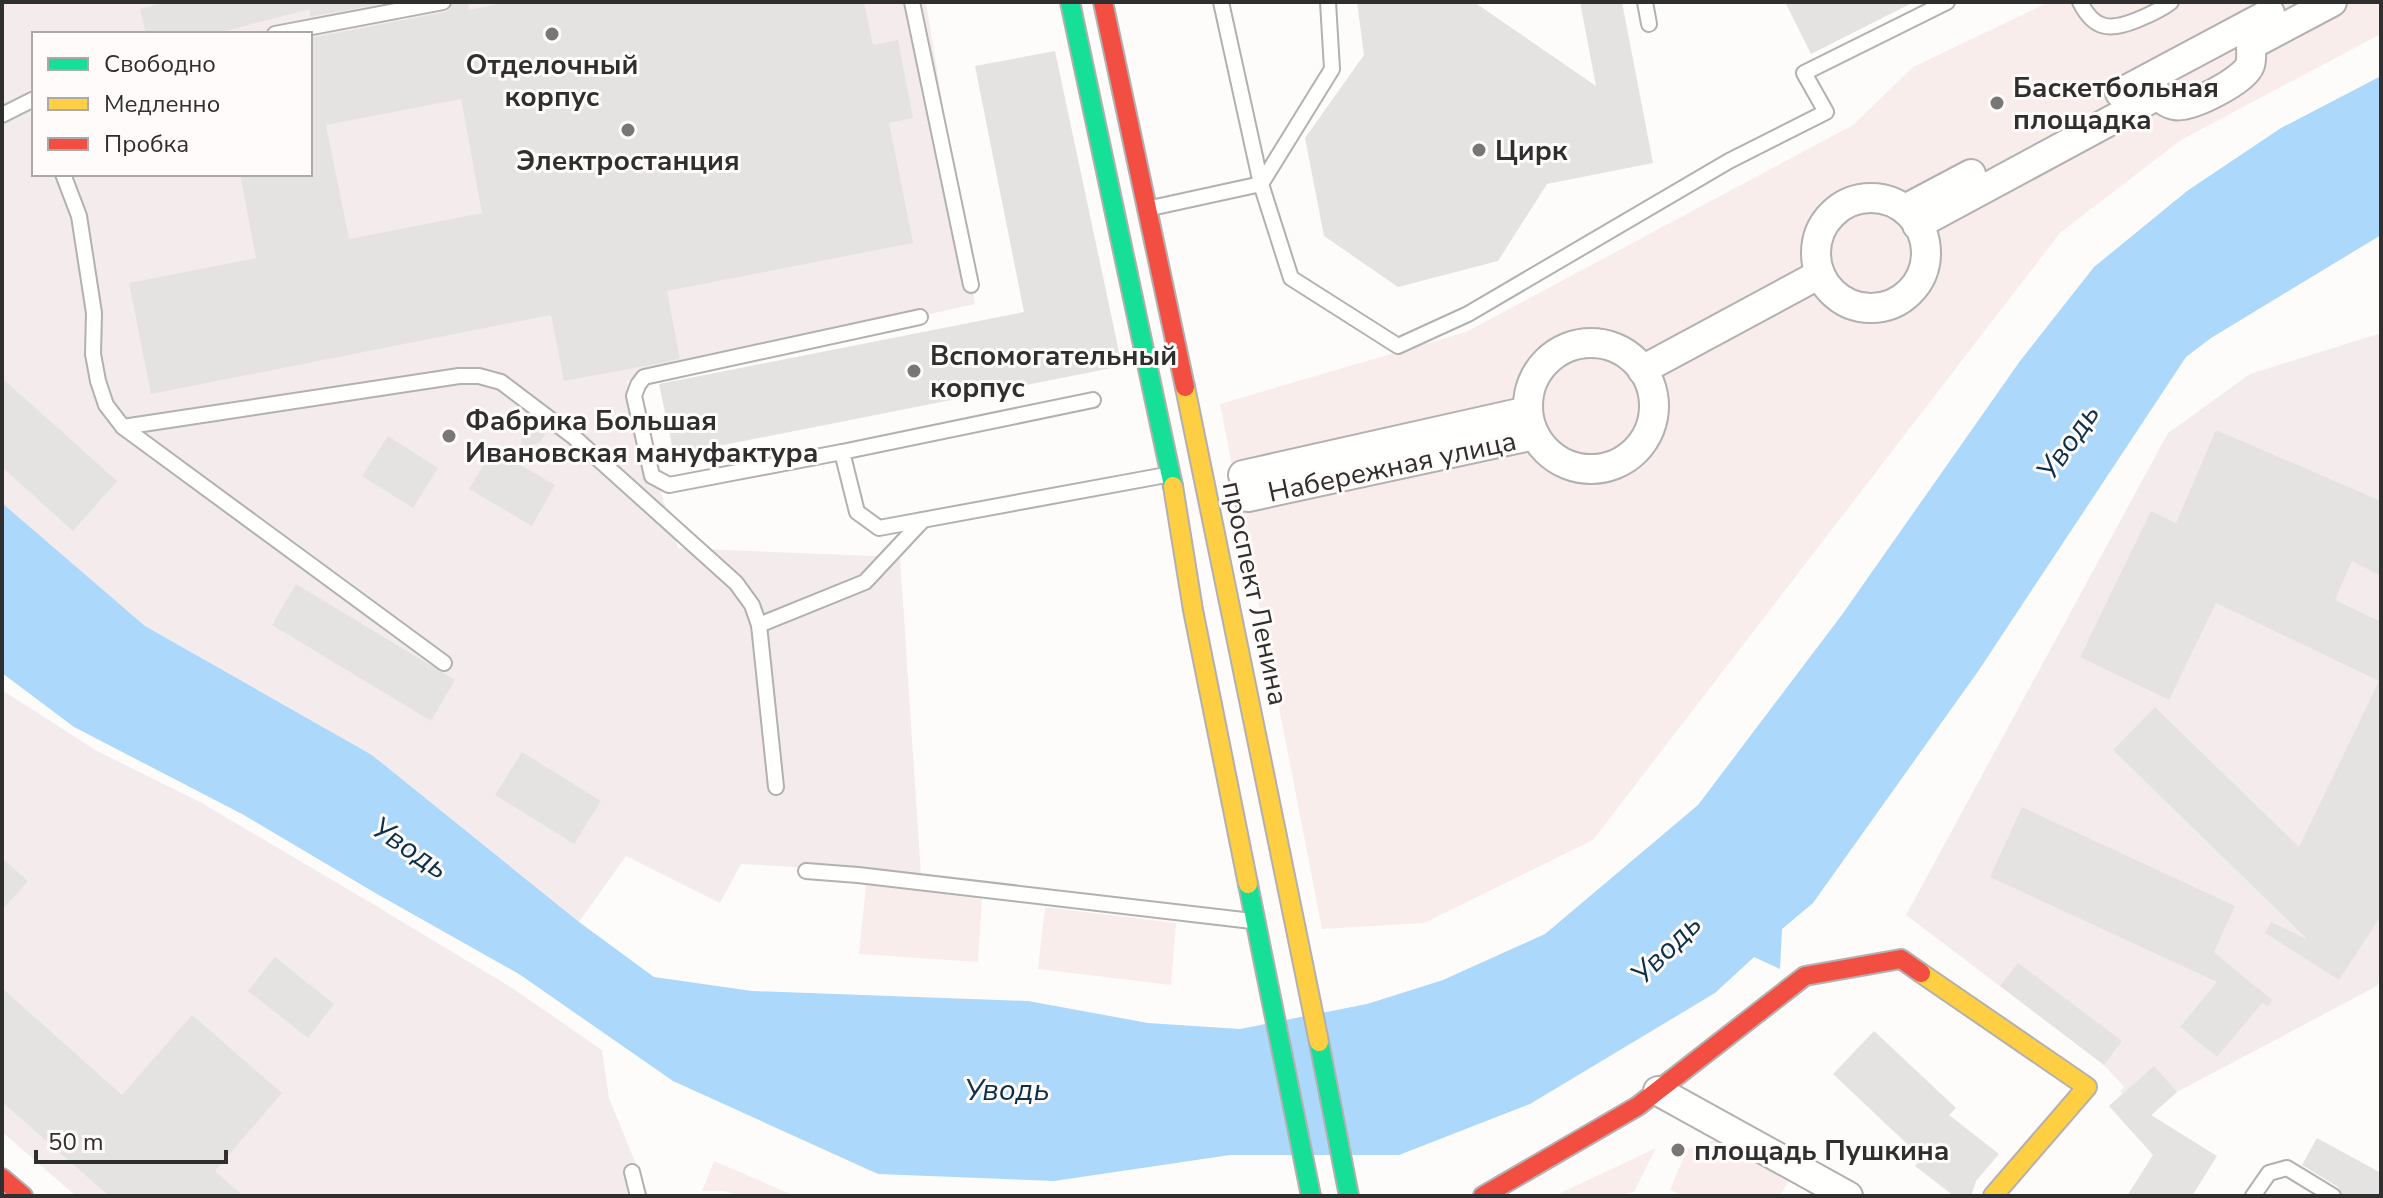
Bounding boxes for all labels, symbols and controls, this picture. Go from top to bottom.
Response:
marker: Отделочный корпус [543,25,561,43]
legend [32,32,312,176]
place label: Отделочный корпус [466,46,638,116]
text: Свободно [104,48,216,80]
place label: Баскетбольная площадка [2013,69,2219,139]
text: Медленно [104,88,220,120]
marker: Баскетбольная площадка [1988,94,2006,112]
marker: Электростанция [619,121,637,139]
text: Пробка [104,128,189,160]
place label: Цирк [1495,132,1568,170]
marker: Цирк [1470,141,1488,159]
place label: Электростанция [516,142,740,180]
place label: Вспомогательный корпус [930,337,1177,407]
marker: Вспомогательный корпус [905,362,923,380]
water label: Уводь [2027,396,2110,489]
place label: Фабрика Большая Ивановская мануфактура [465,402,819,472]
street label: Набережная улица [1264,422,1520,512]
marker: Фабрика Большая Ивановская мануфактура [440,427,458,445]
street label: проспект Ленина [1213,478,1297,709]
water label: Уводь [363,808,456,889]
water label: Уводь [1622,905,1711,994]
water label: Уводь [964,1070,1050,1111]
scale bar [36,1114,226,1164]
text: 50 m [48,1126,104,1158]
place label: площадь Пушкина [1694,1132,1950,1170]
marker: площадь Пушкина [1669,1141,1687,1159]

